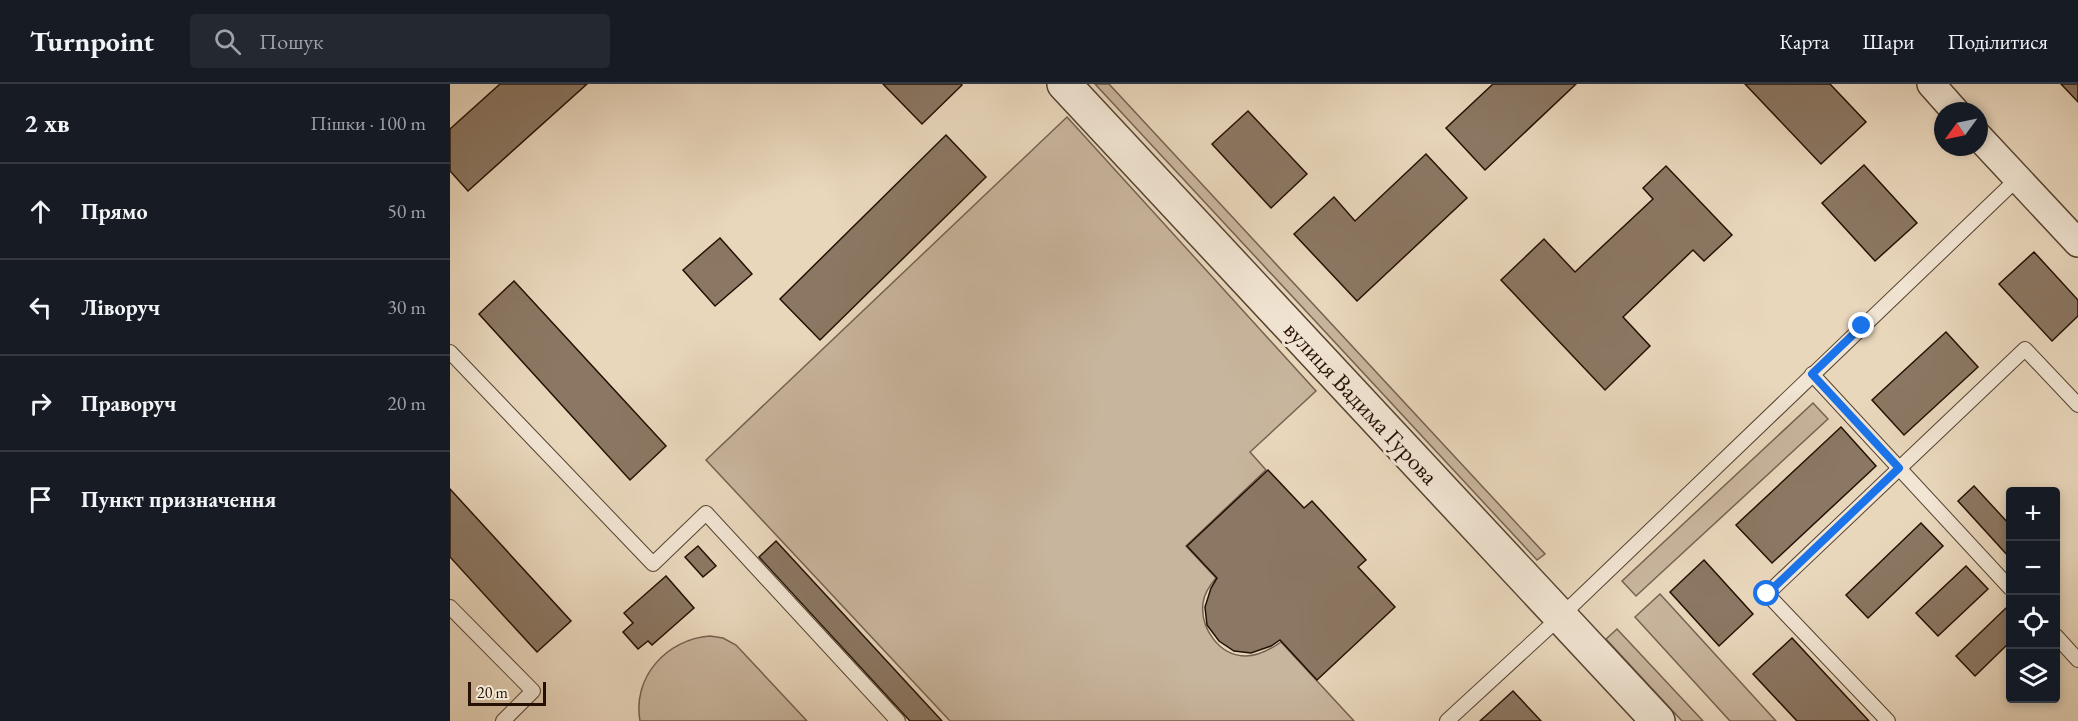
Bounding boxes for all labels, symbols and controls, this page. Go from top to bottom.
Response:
search box [190,14,610,68]
text: Turnpoint [30,23,154,59]
icon: search [211,25,244,58]
text: Пошук [259,27,324,56]
text: Карта [1779,28,1829,55]
text: Шари [1862,28,1914,55]
text: Поділитися [1947,28,2048,55]
north arrow [1934,102,1988,156]
text: 2 хв [24,106,70,140]
text: Пішки · 100 m [310,110,426,136]
icon: ahead [24,195,57,228]
text: Прямо [81,197,148,226]
text: 50 m [387,198,426,224]
icon: left [24,291,57,324]
text: Ліворуч [81,293,160,322]
text: 30 m [387,294,426,320]
route end [1848,312,1874,338]
street label: вулиця Вадима Гурова [1277,314,1446,491]
icon: right [24,387,57,420]
text: Праворуч [81,389,177,418]
text: 20 m [387,390,426,416]
icon: arrive [24,483,57,516]
text: Пункт призначення [81,485,276,514]
map controls [2006,487,2060,703]
button: + [2006,487,2060,541]
button: − [2006,541,2060,595]
route start [1753,580,1779,606]
button: locate [2006,595,2060,649]
button: layers [2006,649,2060,703]
scale bar [468,679,546,706]
text: 20 m [477,682,508,703]

